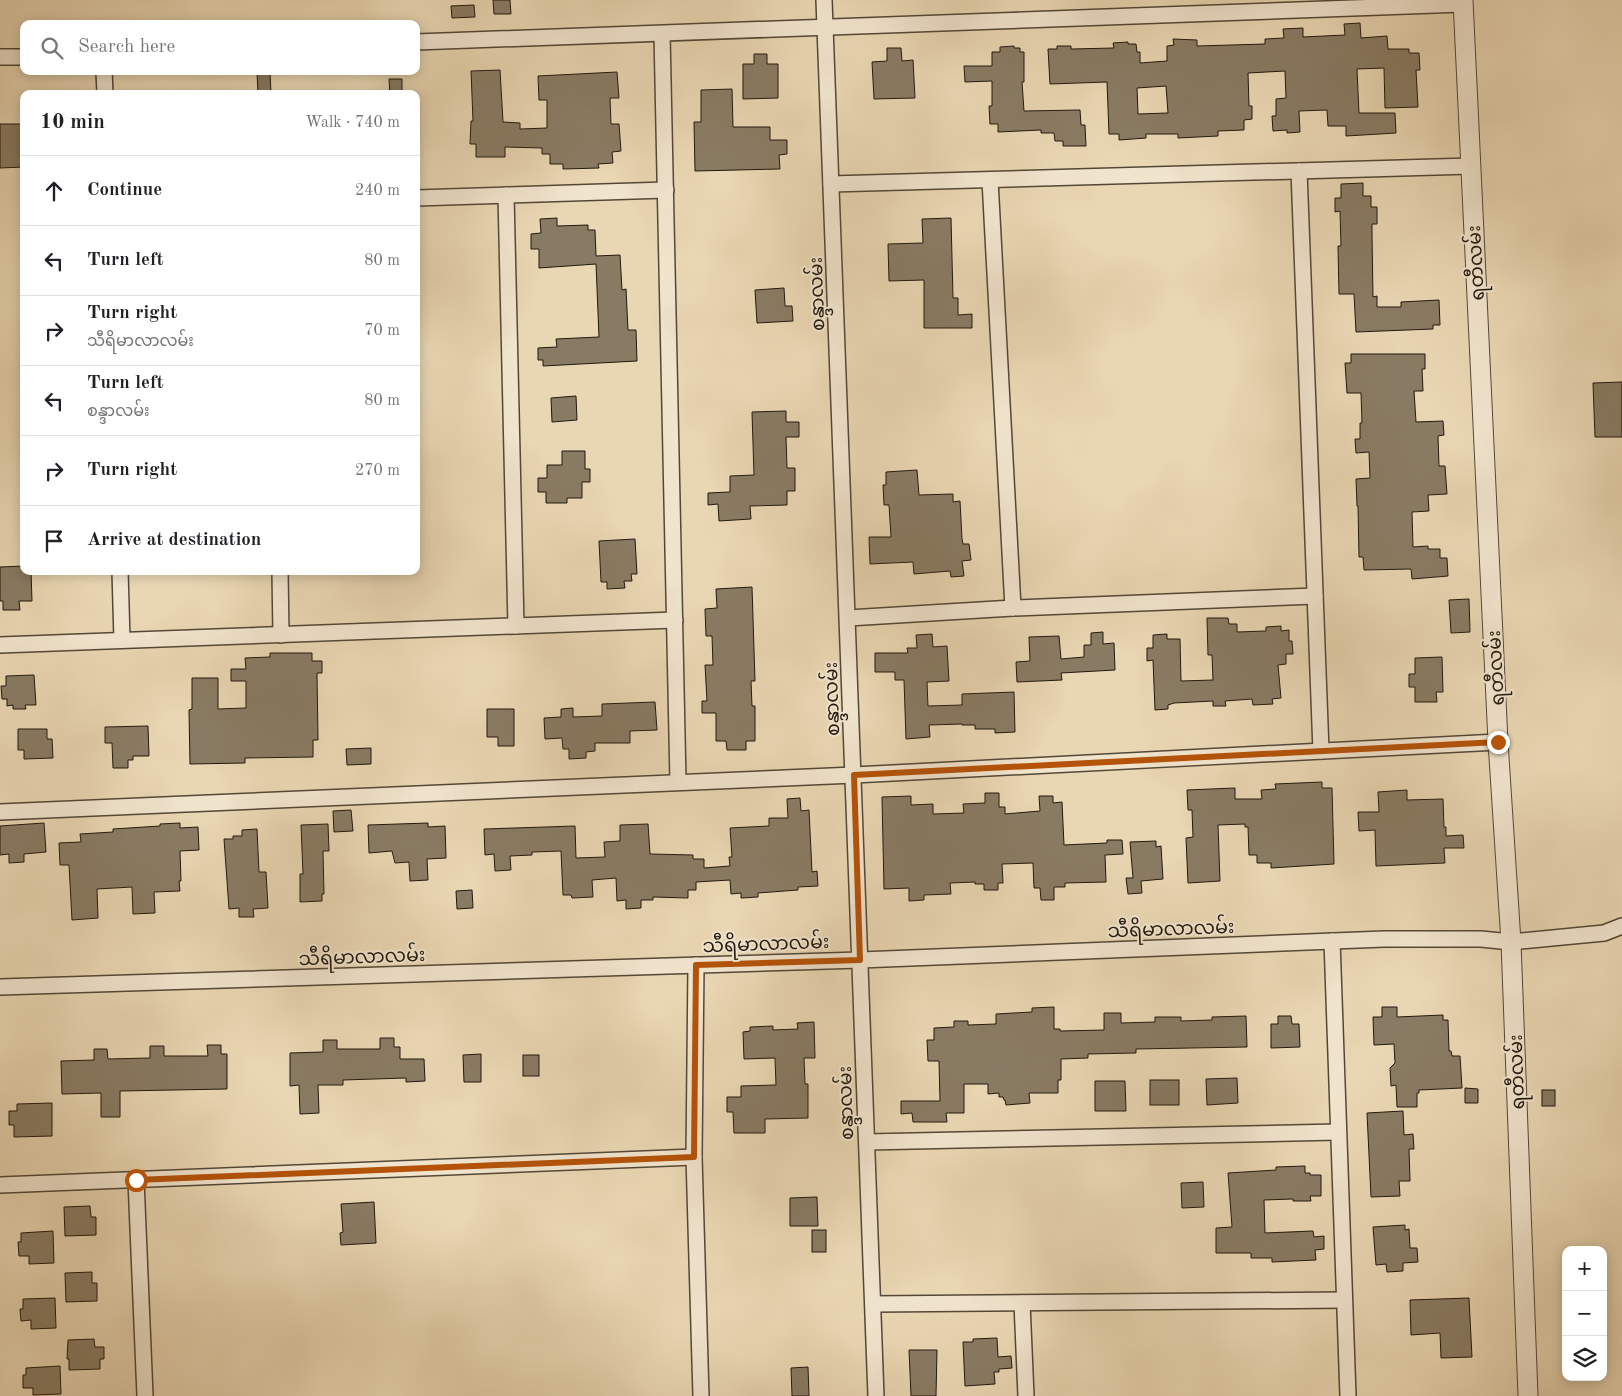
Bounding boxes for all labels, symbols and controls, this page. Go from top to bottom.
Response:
search box [20,20,420,75]
icon: search [38,34,66,62]
text: Search here [78,38,175,57]
text: 10 min [40,112,105,133]
text: Walk · 740 m [305,115,400,131]
icon: ahead [40,177,68,205]
text: Continue [87,181,162,200]
text: 240 m [355,183,400,199]
street label: ရတီလမ်း [1459,225,1493,301]
icon: left [40,247,68,275]
text: Turn left [87,251,164,270]
text: 80 m [364,253,400,269]
street label: စန္ဒာလမ်း [801,256,834,332]
text: Turn right [87,304,177,323]
icon: right [40,317,68,345]
text: 70 m [364,323,400,339]
text: သီရိမာလာလမ်း [87,334,194,350]
text: Turn left [87,374,164,393]
icon: left [40,387,68,415]
text: 80 m [364,393,400,409]
text: စန္ဒာလမ်း [87,404,150,420]
icon: right [40,457,68,485]
text: Turn right [87,461,177,480]
text: 270 m [355,463,400,479]
icon: arrive [40,527,68,555]
text: Arrive at destination [87,531,261,550]
street label: ရတီလမ်း [1479,630,1513,706]
street label: စန္ဒာလမ်း [816,661,849,737]
route end [1487,731,1510,754]
street label: သီရိမာလာလမ်း [1107,912,1235,946]
street label: သီရိမာလာလမ်း [702,927,830,961]
street label: သီရိမာလာလမ်း [298,940,426,974]
street label: ရတီလမ်း [1501,1034,1533,1110]
street label: စန္ဒာလမ်း [830,1065,863,1141]
route start [125,1169,148,1192]
map controls [1562,1246,1607,1381]
button: + [1562,1246,1607,1291]
button: − [1562,1291,1607,1336]
button: layers [1562,1336,1607,1381]

